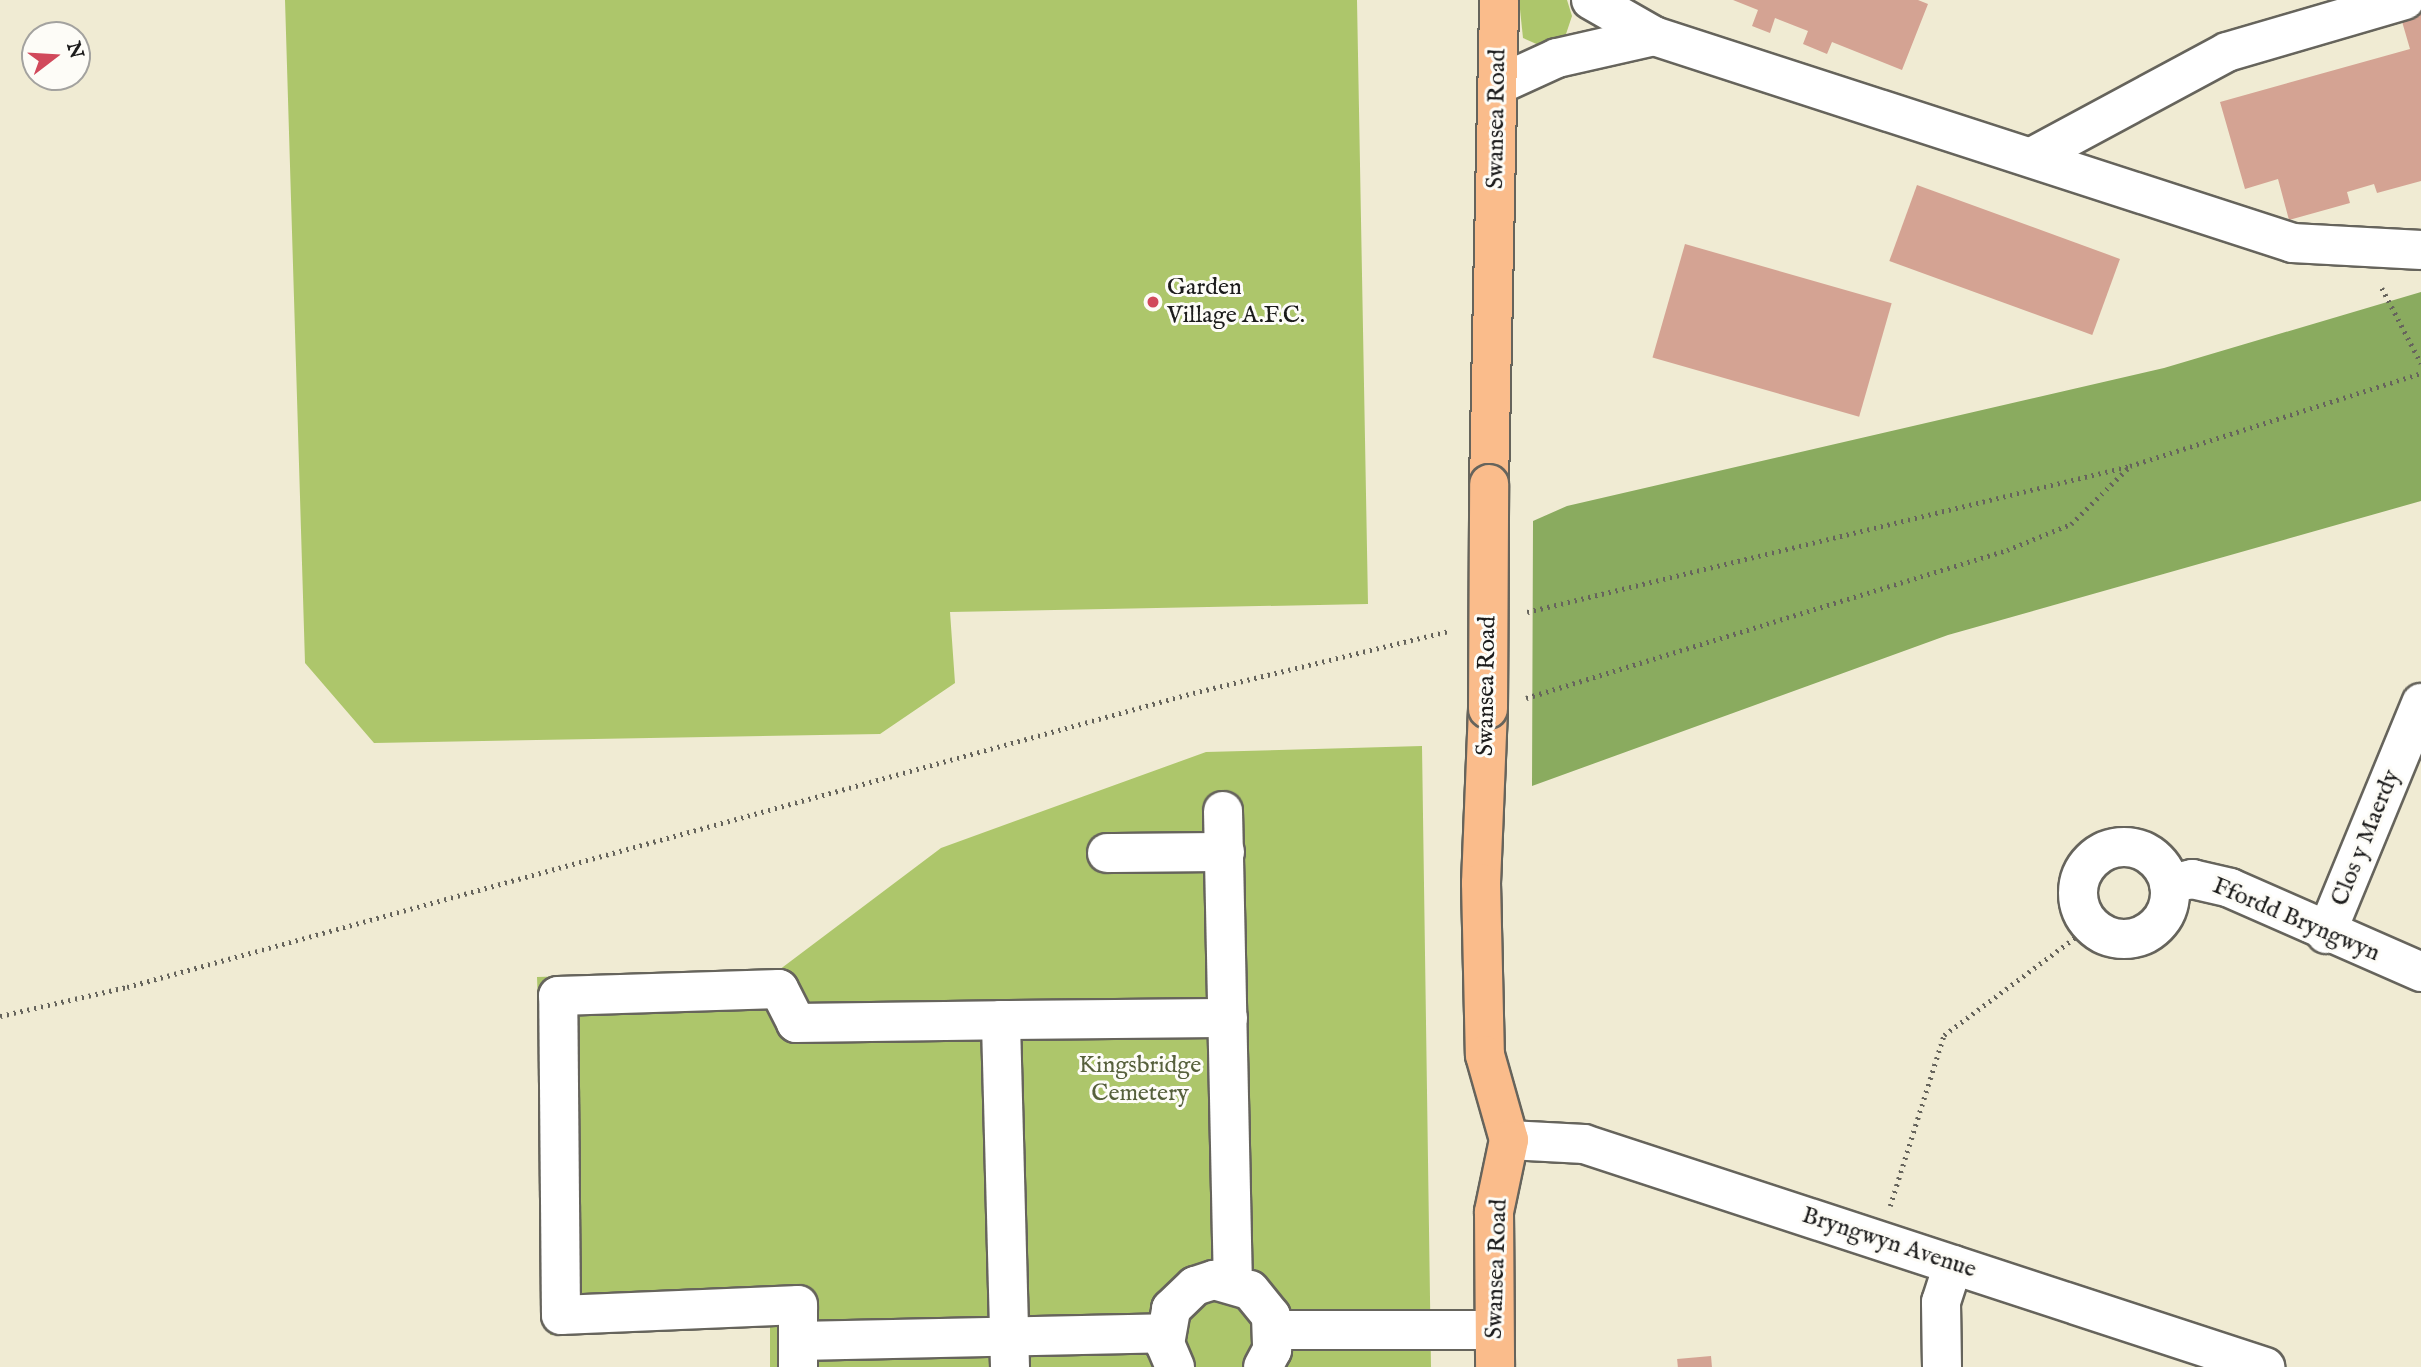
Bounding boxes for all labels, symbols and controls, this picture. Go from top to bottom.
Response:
north arrow [21,21,91,91]
text: N [60,39,88,62]
street label: Swansea Road [1481,49,1513,189]
place label: Garden Village A.F.C. [1167,274,1305,330]
marker: Garden Village A.F.C. [1145,294,1161,310]
street label: Swansea Road [1471,616,1503,756]
street label: Clos y Maerdy [2326,766,2406,910]
street label: Ffordd Bryngwyn [2208,872,2384,968]
park label: Kingsbridge Cemetery [1079,1052,1201,1108]
street label: Swansea Road [1480,1198,1514,1340]
street label: Bryngwyn Avenue [1798,1201,1980,1285]

